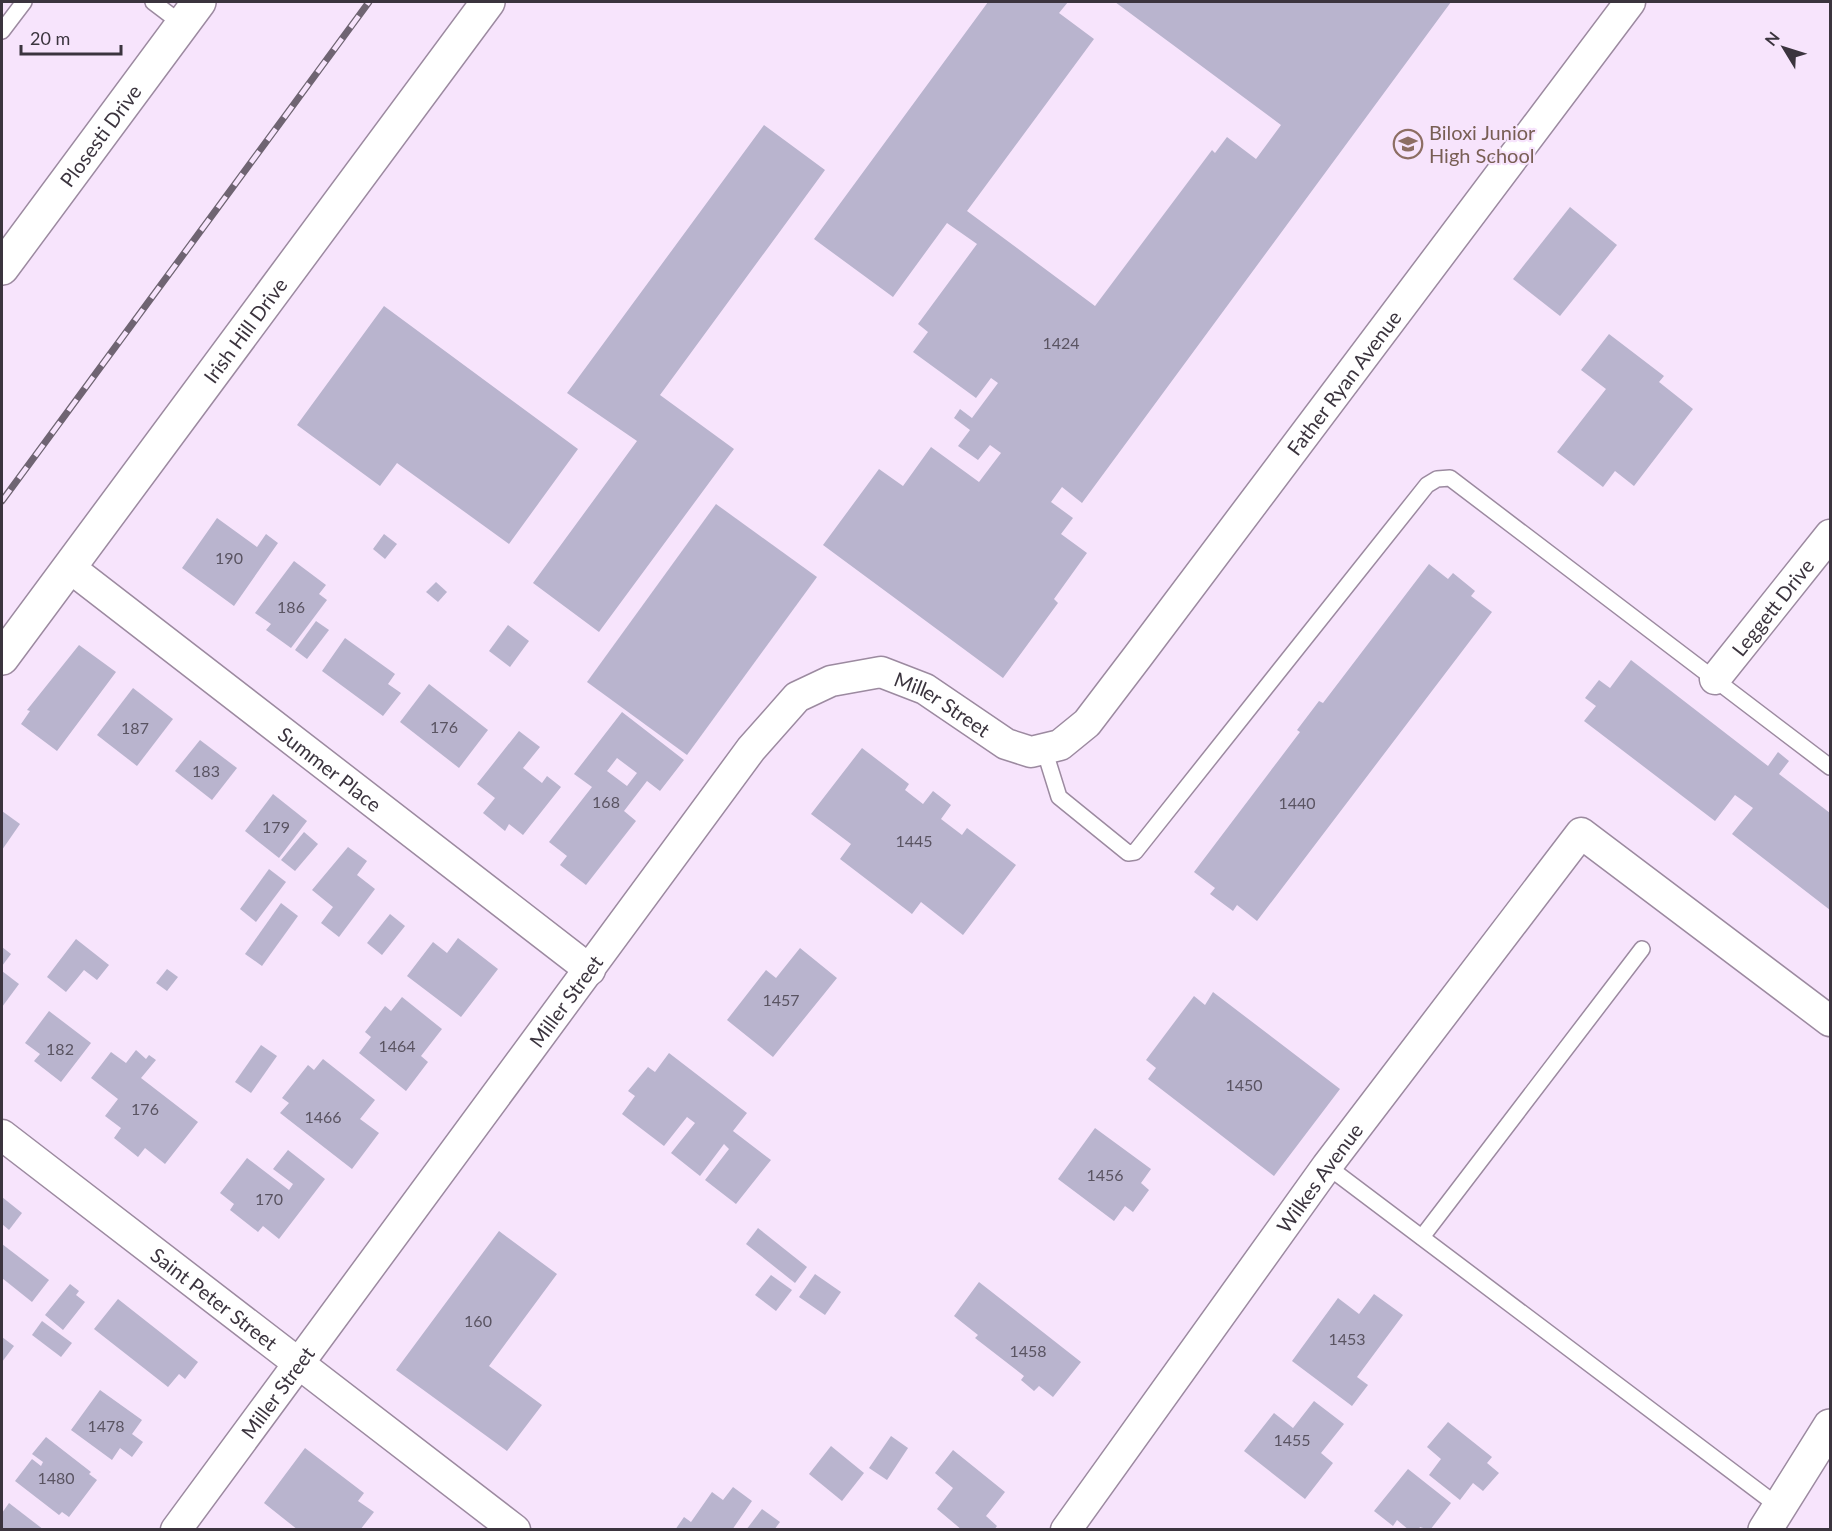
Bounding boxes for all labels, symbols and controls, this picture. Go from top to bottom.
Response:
scale bar [21,18,122,56]
north arrow [1754,18,1814,78]
text: 20 m [30,27,70,49]
text: N [1761,28,1783,49]
street label: Plosesti Drive [55,80,146,191]
place label: Biloxi Junior High School [1429,120,1536,167]
school or university icon: Biloxi Junior High School [1392,128,1424,160]
street label: Irish Hill Drive [198,273,292,387]
street label: Father Ryan Avenue [1282,306,1406,460]
house number: 1424 [1042,333,1080,352]
house number: 190 [215,548,243,567]
street label: Leggett Drive [1726,554,1819,661]
house number: 186 [277,597,305,616]
street label: Miller Street [891,666,995,742]
house number: 176 [430,717,458,736]
house number: 187 [121,718,149,737]
street label: Summer Place [274,722,386,816]
house number: 183 [192,761,220,780]
house number: 168 [592,792,620,811]
house number: 1440 [1278,793,1316,812]
house number: 179 [262,817,290,836]
house number: 1445 [895,831,933,850]
street label: Miller Street [524,950,607,1052]
house number: 1457 [762,990,800,1009]
house number: 1464 [378,1036,416,1055]
house number: 182 [46,1039,74,1058]
house number: 1450 [1225,1075,1263,1094]
house number: 176 [131,1099,159,1118]
house number: 1466 [304,1107,342,1126]
street label: Wilkes Avenue [1271,1118,1367,1237]
house number: 1456 [1086,1165,1124,1184]
house number: 170 [255,1189,283,1208]
street label: Saint Peter Street [146,1242,282,1355]
house number: 160 [464,1311,492,1330]
house number: 1453 [1328,1329,1366,1348]
house number: 1458 [1009,1341,1047,1360]
street label: Miller Street [236,1342,319,1443]
house number: 1478 [87,1416,125,1435]
house number: 1455 [1273,1430,1311,1449]
house number: 1480 [37,1468,75,1487]

